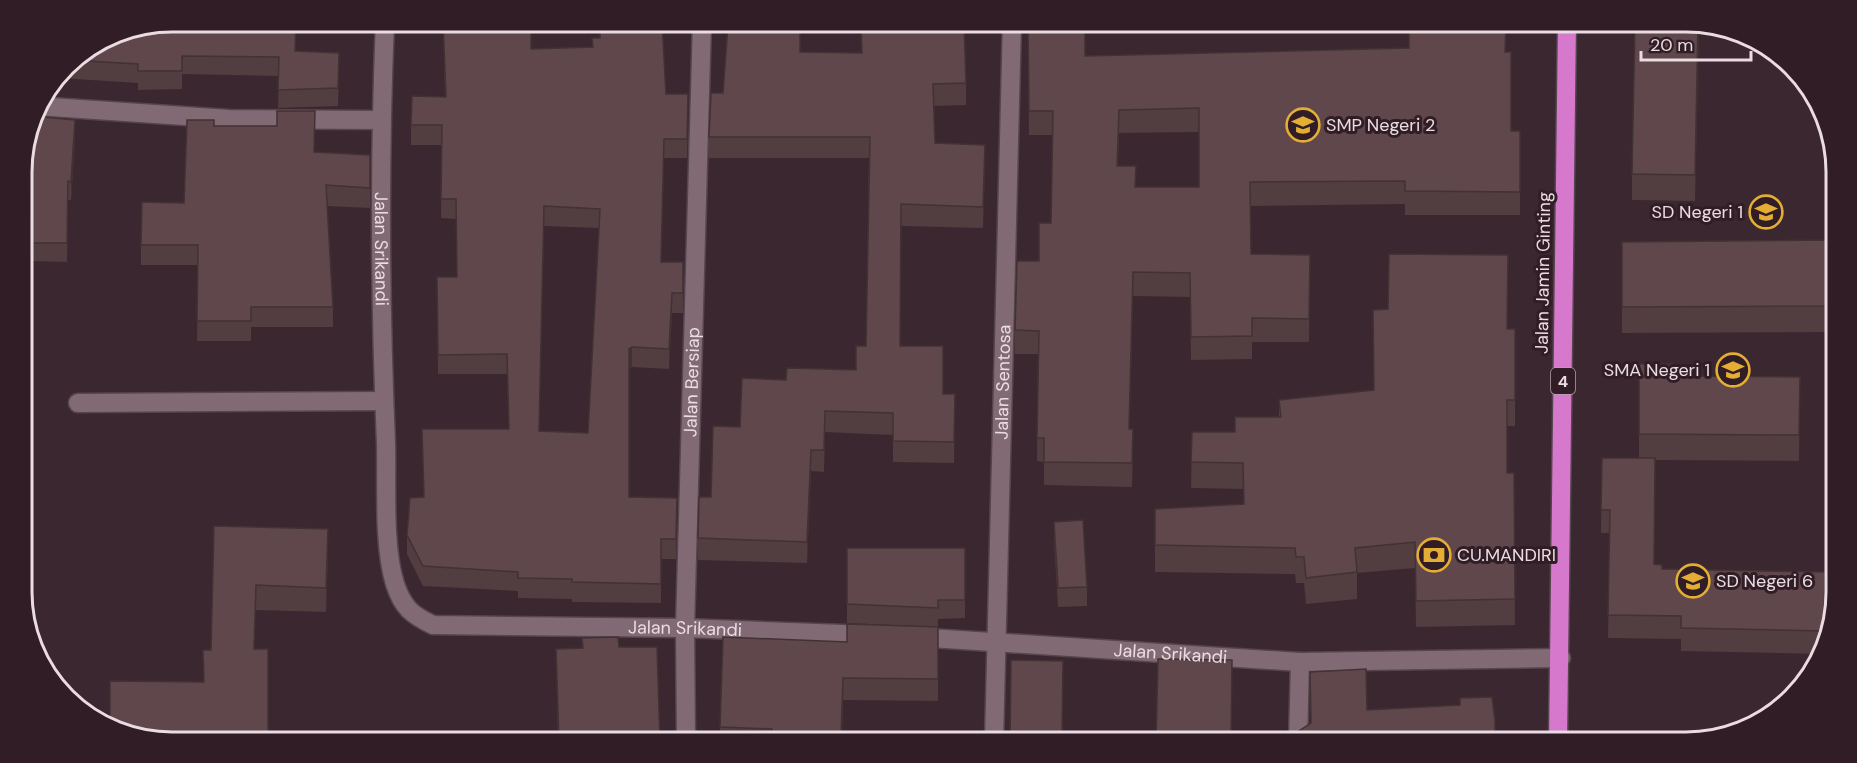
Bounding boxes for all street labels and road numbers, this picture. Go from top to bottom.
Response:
street label: Jalan Srikandi [369,192,394,306]
street label: Jalan Jamin Ginting [1530,192,1556,354]
street label: Jalan Sentosa [990,324,1016,440]
street label: Jalan Bersiap [678,327,705,437]
road number: 4 [1551,368,1575,394]
street label: Jalan Srikandi [628,615,742,642]
street label: Jalan Srikandi [1113,638,1228,669]

